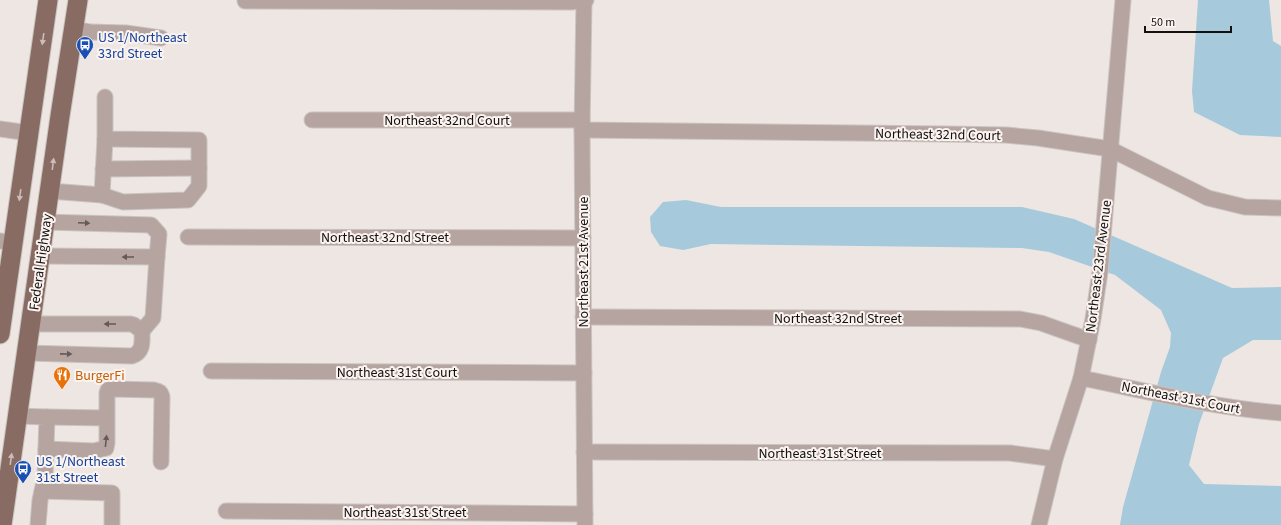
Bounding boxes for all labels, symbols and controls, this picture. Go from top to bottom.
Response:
scale bar [1145,8,1231,34]
text: 50 m [1151,14,1175,31]
place label: US 1/Northeast 33rd Street [98,28,187,64]
one-way arrow [40,33,46,45]
bus stop icon: US 1/Northeast 33rd Street [75,35,95,60]
street label: Northeast 32nd Court [384,111,510,131]
street label: Northeast 32nd Court [875,124,1001,146]
one-way arrow [50,158,57,170]
one-way arrow [17,189,23,201]
street label: Northeast 21st Avenue [574,196,594,327]
street label: Northeast 23rd Avenue [1081,199,1117,333]
street label: Federal Highway [24,212,58,312]
one-way arrow [78,220,91,226]
street label: Northeast 32nd Street [321,228,449,248]
one-way arrow [121,254,134,260]
street label: Northeast 32nd Street [774,309,902,329]
one-way arrow [103,321,116,327]
one-way arrow [60,351,73,357]
street label: Northeast 31st Court [337,363,458,383]
restaurant icon: BurgerFi [52,365,72,390]
place label: BurgerFi [75,366,125,386]
street label: Northeast 31st Court [1120,377,1242,419]
one-way arrow [103,435,109,448]
street label: Northeast 31st Street [759,444,882,464]
place label: US 1/Northeast 31st Street [36,452,125,488]
one-way arrow [8,453,14,465]
bus stop icon: US 1/Northeast 31st Street [13,459,33,484]
street label: Northeast 31st Street [344,503,467,523]

